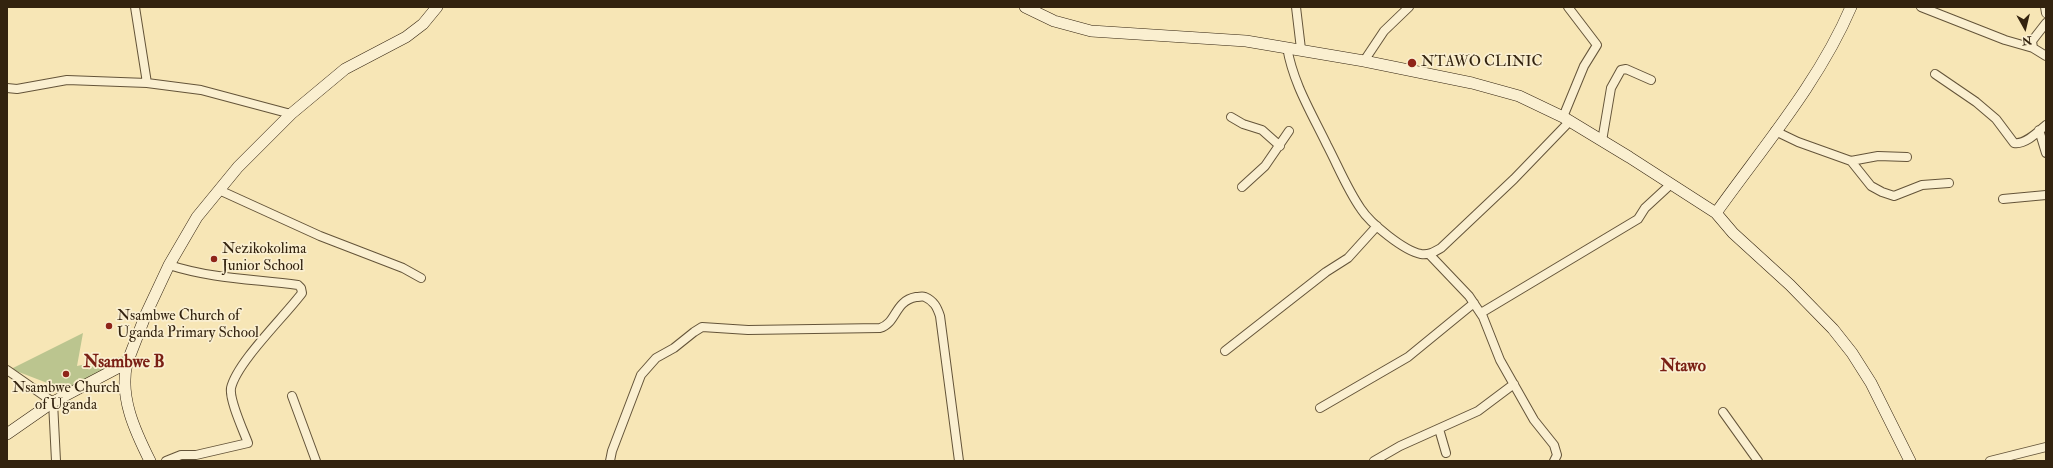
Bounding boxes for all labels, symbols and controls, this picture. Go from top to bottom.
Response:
north arrow [2005,8,2045,48]
text: N [2021,33,2033,48]
place label: NTAWO CLINIC [1421,54,1542,72]
marker: NTAWO CLINIC [1406,57,1418,69]
place label: Nezikokolima Junior School [222,241,306,276]
marker: Nezikokolima Junior School [209,254,219,264]
place label: Nsambwe Church of Uganda Primary School [117,308,259,343]
marker: Nsambwe Church of Uganda Primary School [104,321,114,331]
district label: Nsambwe B [83,353,165,373]
district label: Ntawo [1660,357,1706,377]
marker: Nsambwe Church of Uganda [61,369,71,379]
place label: Nsambwe Church of Uganda [12,380,120,415]

